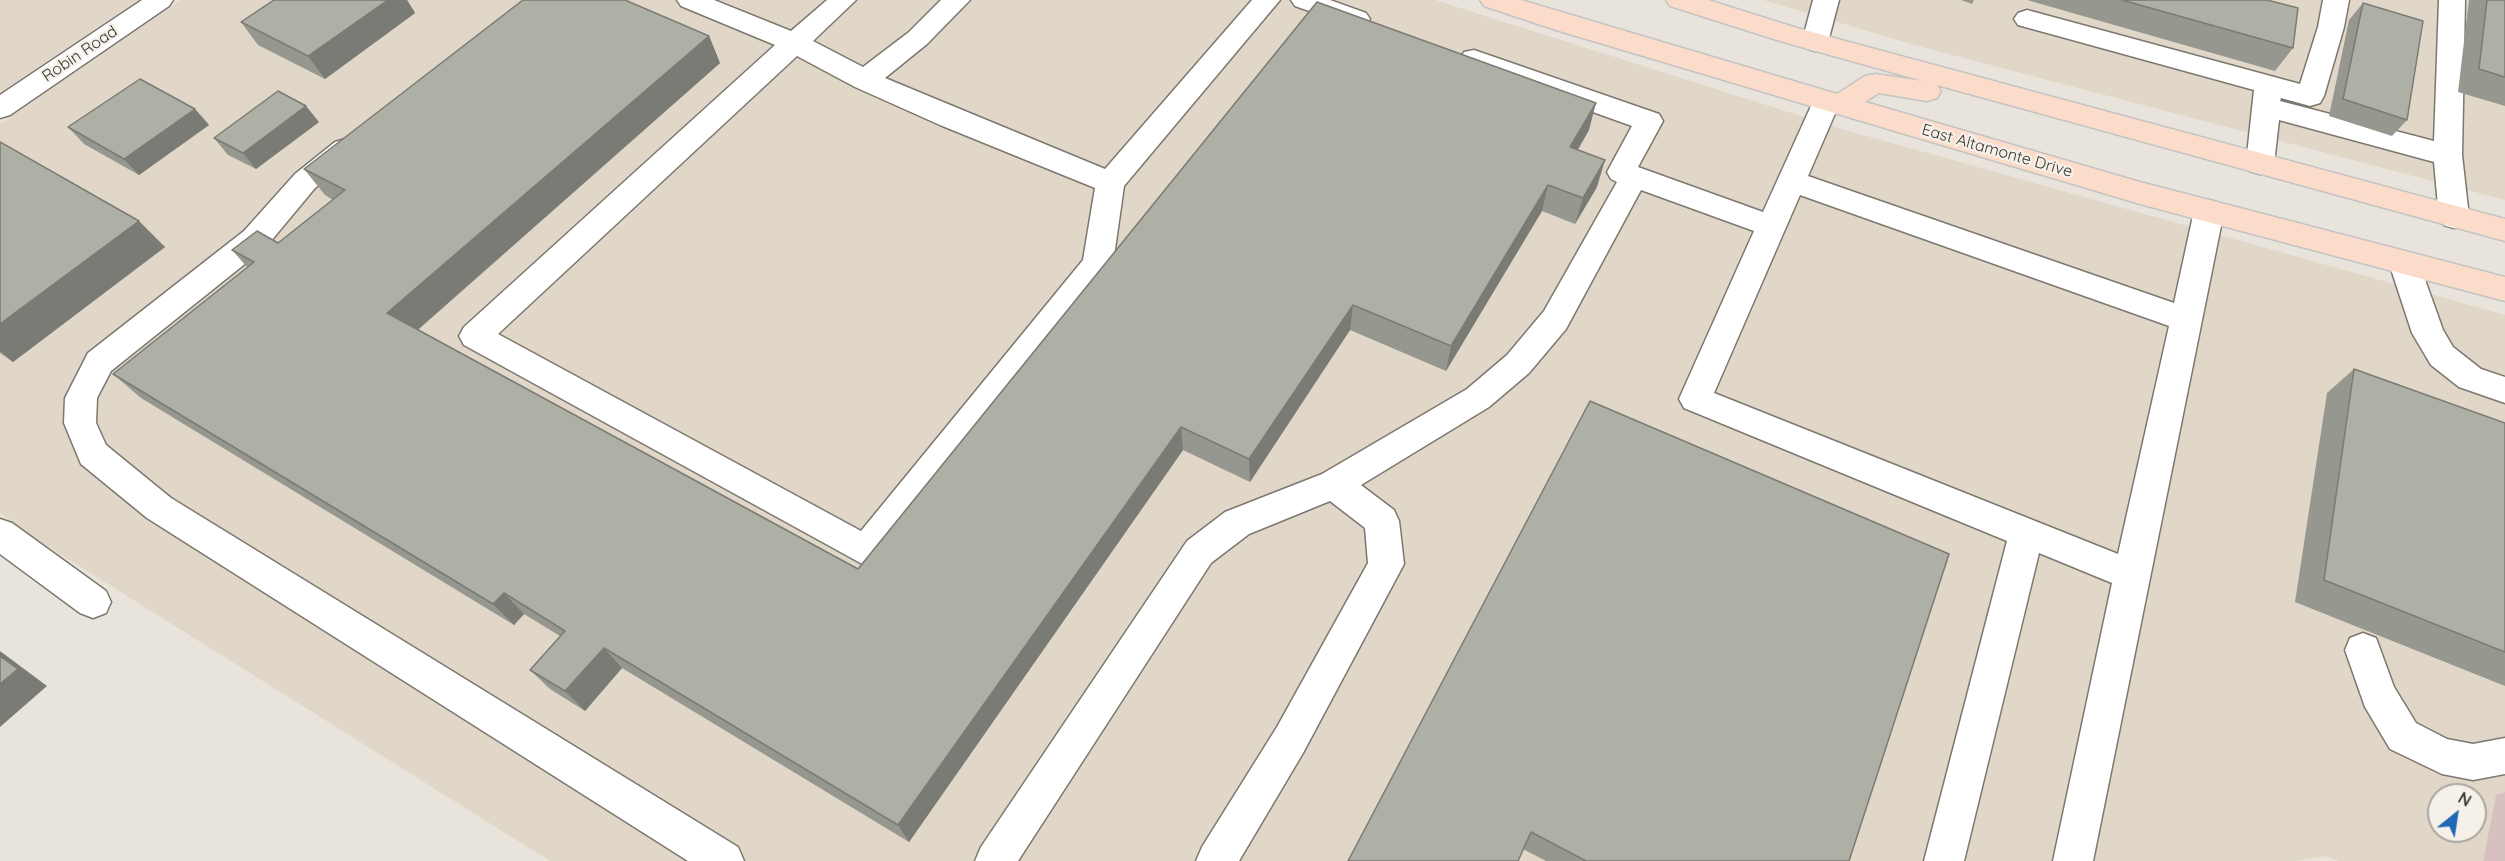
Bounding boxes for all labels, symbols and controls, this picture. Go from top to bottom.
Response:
street label: Robin Road [39,22,121,86]
street label: East Altamonte Drive [1919,120,2075,182]
north arrow [2427,783,2487,843]
text: N [2455,788,2475,811]

